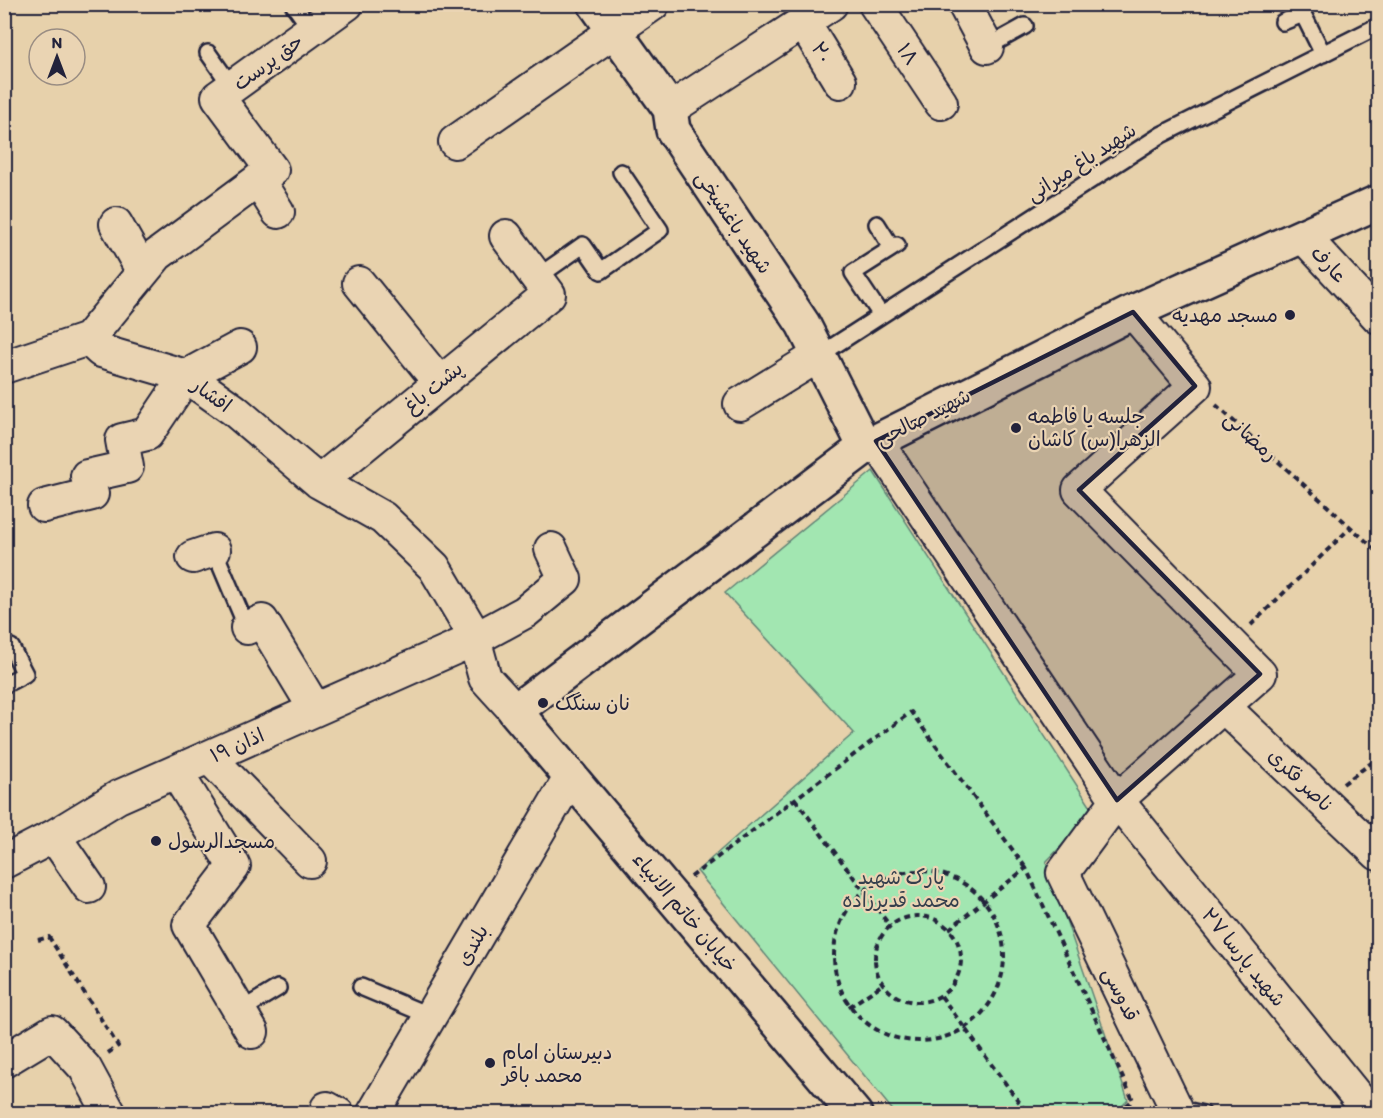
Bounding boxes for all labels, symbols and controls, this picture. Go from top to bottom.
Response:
north arrow [27,27,87,87]
street label: حق پرست [228,29,308,96]
text: N [52,33,62,52]
street label: ۲۰ [807,37,837,67]
street label: ۱۸ [892,38,924,70]
street label: شهید باغ میرانی [1022,118,1141,208]
street label: شهید باغشیخی [690,166,777,279]
street label: عارف [1306,241,1352,287]
place label: مسجد مهدیه [1172,303,1278,327]
marker: مسجد مهدیه [1283,308,1297,322]
street label: پشت باغ [399,356,469,420]
street label: افشار [186,372,236,417]
street label: شهید صالحی [872,383,975,452]
place label: جلسه یا فاطمه الزهرا(س) کاشان [1028,404,1161,451]
street label: رمضانی [1219,406,1283,467]
marker: جلسه یا فاطمه الزهرا(س) کاشان [1009,421,1023,435]
place label: نان سنگک [555,691,630,715]
marker: نان سنگک [536,696,550,710]
street label: اذان ۱۹ [206,723,268,767]
street label: ناصر فکری [1263,743,1339,817]
place label: مسجدالرسول [168,829,275,853]
marker: مسجدالرسول [149,834,163,848]
street label: خیابان خاتم الانبیاء [625,847,742,979]
park label: پارک شهید محمد قدیرزاده [842,865,960,912]
street label: شهید پارسا ۲۷ [1196,903,1291,1012]
street label: بلندی [451,920,493,970]
street label: قدوسی [1097,963,1144,1025]
place label: دبیرستان امام محمد باقر [500,1040,612,1087]
marker: دبیرستان امام محمد باقر [483,1056,497,1070]

